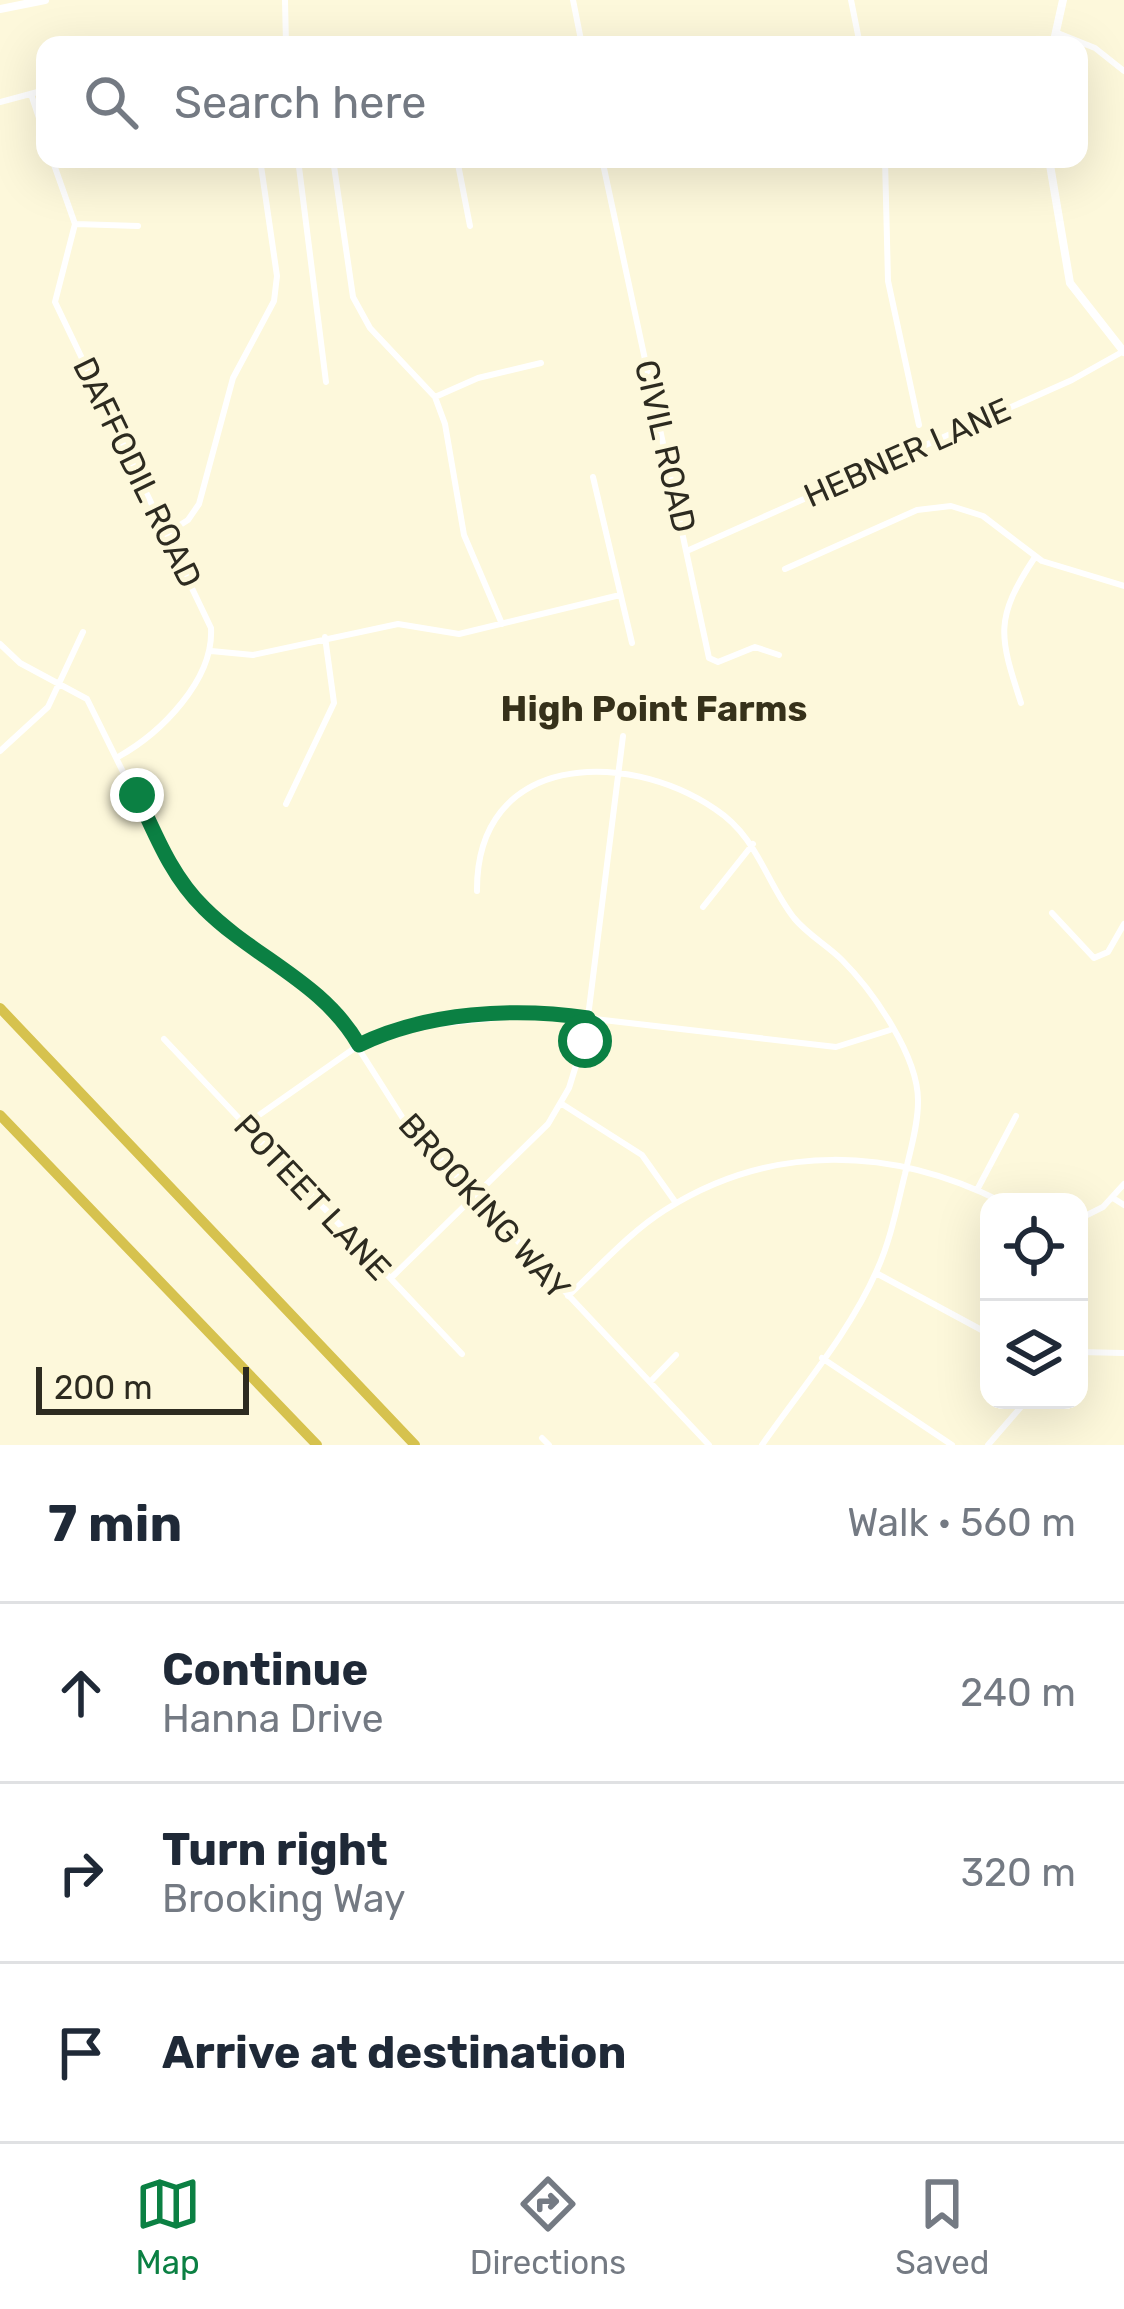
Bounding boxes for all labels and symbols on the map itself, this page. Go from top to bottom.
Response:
street label: DAFFODIL ROAD [65,351,210,594]
street label: CIVIL ROAD [627,356,704,536]
street label: HEBNER LANE [798,390,1016,515]
district label: High Point Farms [501,687,807,730]
route end [110,768,164,822]
route start [558,1014,612,1068]
street label: BROOKING WAY [391,1105,578,1307]
street label: POTEET LANE [226,1106,399,1288]
scale bar [36,1361,249,1414]

